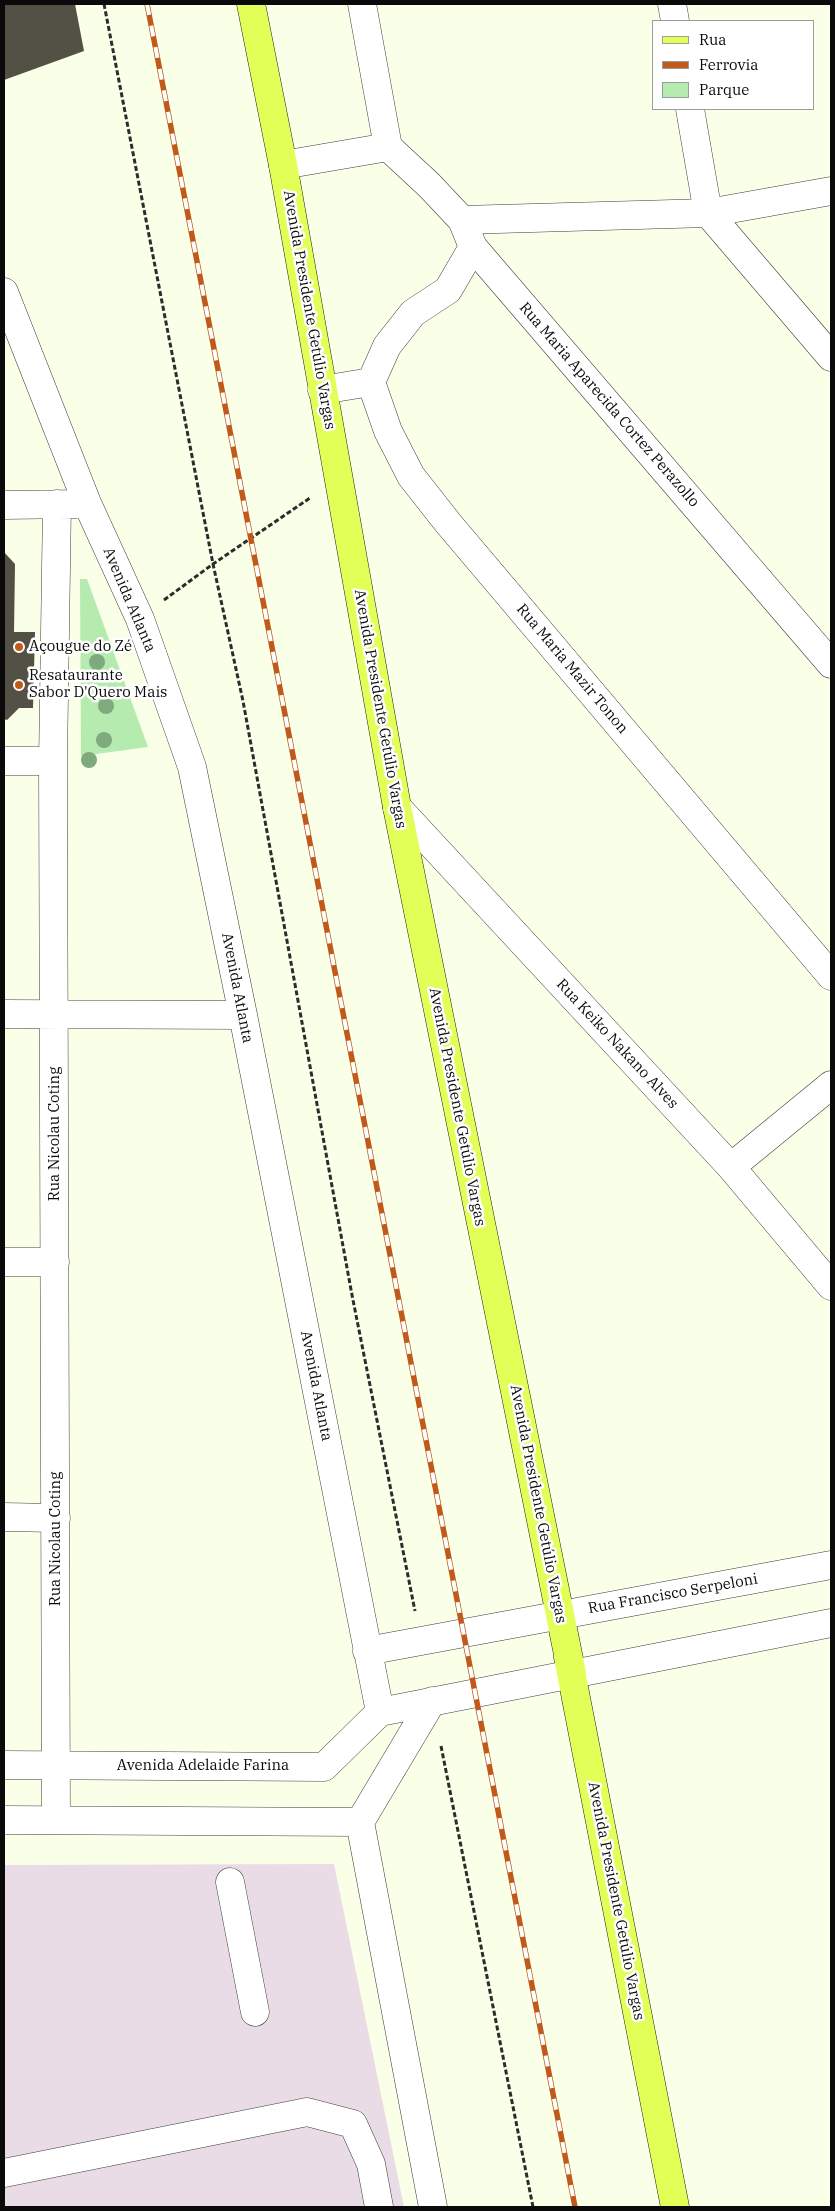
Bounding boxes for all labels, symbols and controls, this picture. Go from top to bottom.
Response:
legend [652,20,815,110]
text: Rua [699,30,726,49]
text: Ferrovia [699,55,758,74]
text: Parque [699,80,749,99]
street label: Avenida Presidente Getúlio Vargas [279,189,339,431]
street label: Rua Maria Aparecida Cortez Perazollo [515,299,703,511]
street label: Avenida Atlanta [99,545,159,655]
street label: Avenida Presidente Getúlio Vargas [350,588,410,830]
street label: Rua Maria Mazir Tonon [512,600,632,738]
place label: Açougue do Zé [29,638,132,656]
marker: Açougue do Zé [13,641,25,653]
place label: Resataurante Sabor D'Quero Mais [29,667,167,702]
marker: Resataurante Sabor D'Quero Mais [13,679,25,691]
street label: Avenida Atlanta [217,931,257,1045]
street label: Rua Keiko Nakano Alves [552,975,682,1113]
street label: Avenida Presidente Getúlio Vargas [425,986,489,1228]
street label: Rua Nicolau Coting [46,1067,64,1201]
street label: Avenida Atlanta [296,1329,336,1443]
street label: Avenida Presidente Getúlio Vargas [506,1383,570,1625]
street label: Rua Nicolau Coting [47,1472,65,1606]
street label: Rua Francisco Serpeloni [587,1570,759,1618]
street label: Avenida Adelaide Farina [117,1757,289,1775]
street label: Avenida Presidente Getúlio Vargas [584,1780,648,2022]

